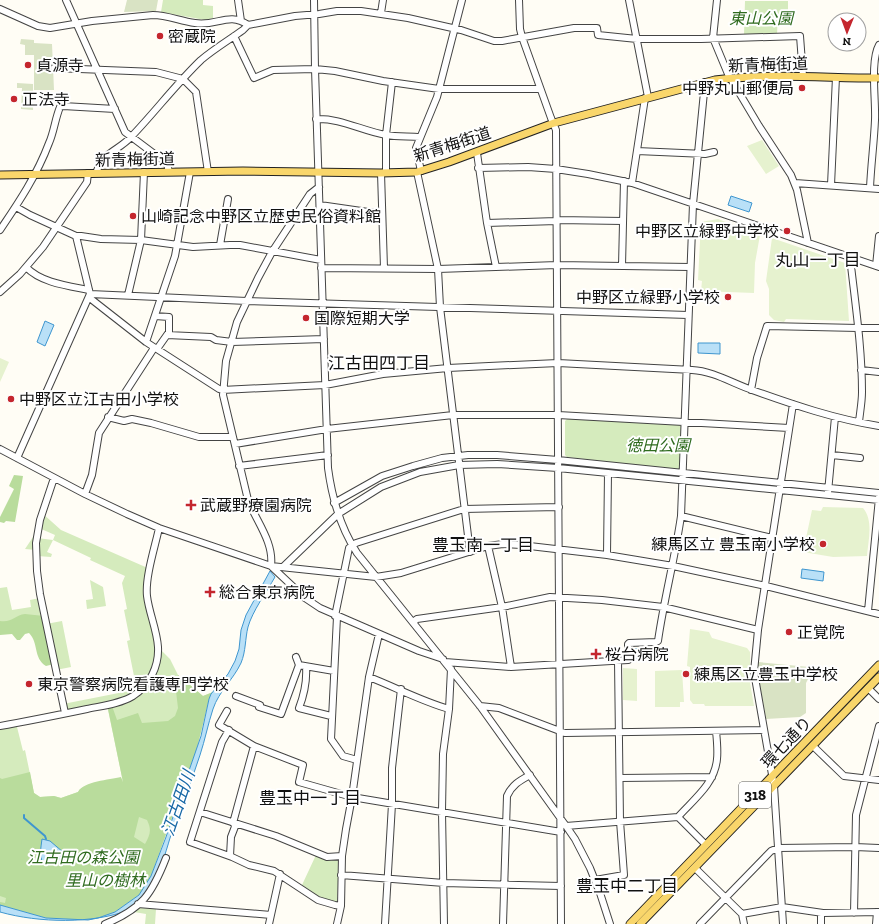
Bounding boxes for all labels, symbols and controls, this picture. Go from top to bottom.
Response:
park label: 東山公園 [729,9,795,28]
north arrow [827,12,867,52]
place label: 密蔵院 [168,27,216,46]
marker: 密蔵院 [155,31,165,41]
text: N [842,35,851,48]
street label: 新青梅街道 [728,54,808,75]
place label: 貞源寺 [36,56,84,75]
marker: 貞源寺 [23,60,33,70]
place label: 中野丸山郵便局 [682,79,794,98]
marker: 中野丸山郵便局 [797,83,807,93]
place label: 正法寺 [22,90,70,109]
marker: 正法寺 [9,94,19,104]
street label: 新青梅街道 [411,123,493,166]
street label: 新青梅街道 [95,149,175,170]
place label: 山崎記念中野区立歴史民俗資料館 [141,207,381,226]
marker: 山崎記念中野区立歴史民俗資料館 [128,211,138,221]
place label: 中野区立緑野中学校 [635,222,779,241]
marker: 中野区立緑野中学校 [782,226,792,236]
district label: 丸山一丁目 [776,250,861,270]
place label: 中野区立緑野小学校 [576,288,720,307]
marker: 中野区立緑野小学校 [723,292,733,302]
place label: 国際短期大学 [314,309,410,328]
marker: 国際短期大学 [301,313,311,323]
district label: 江古田四丁目 [328,353,430,373]
place label: 中野区立江古田小学校 [19,390,179,409]
marker: 中野区立江古田小学校 [6,394,16,404]
park label: 徳田公園 [626,436,692,455]
place label: 武蔵野療園病院 [200,496,312,515]
marker: 武蔵野療園病院 [185,499,197,511]
district label: 豊玉南一丁目 [432,535,534,555]
place label: 練馬区立 豊玉南小学校 [651,535,815,554]
marker: 練馬区立 豊玉南小学校 [818,539,828,549]
place label: 総合東京病院 [219,583,315,602]
marker: 総合東京病院 [204,586,216,598]
place label: 正覚院 [797,623,845,642]
marker: 正覚院 [784,627,794,637]
place label: 桜台病院 [605,645,669,664]
marker: 桜台病院 [590,648,602,660]
place label: 練馬区立豊玉中学校 [694,665,838,684]
marker: 練馬区立豊玉中学校 [681,669,691,679]
place label: 東京警察病院看護専門学校 [37,675,229,694]
marker: 東京警察病院看護専門学校 [24,679,34,689]
street label: 環七通り [757,713,815,772]
water label: 江古田川 [157,766,199,838]
road number: 318 [739,782,771,808]
district label: 豊玉中一丁目 [259,788,361,808]
park label: 江古田の森公園 [27,848,141,867]
park label: 里山の樹林 [65,871,147,890]
district label: 豊玉中二丁目 [576,876,678,896]

